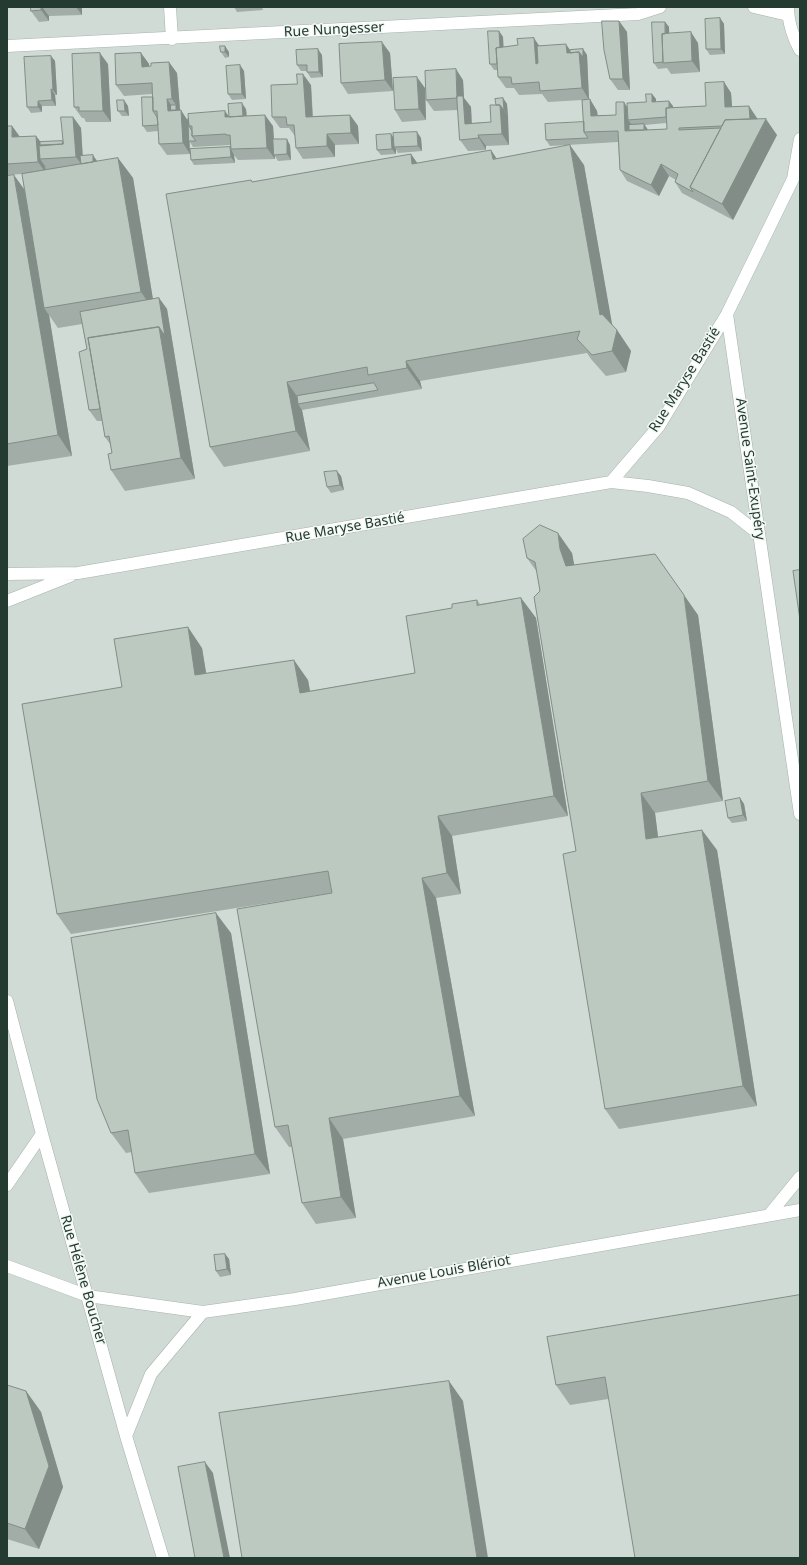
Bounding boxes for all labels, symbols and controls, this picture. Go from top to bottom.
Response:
street label: Rue Nungesser [283,19,385,41]
street label: Rue Maryse Bastié [646,324,724,436]
street label: Avenue Saint-Exupéry [732,397,768,541]
street label: Rue Maryse Bastié [284,509,406,547]
street label: Rue Hélène Boucher [56,1213,110,1347]
street label: Avenue Louis Blériot [376,1252,512,1292]

